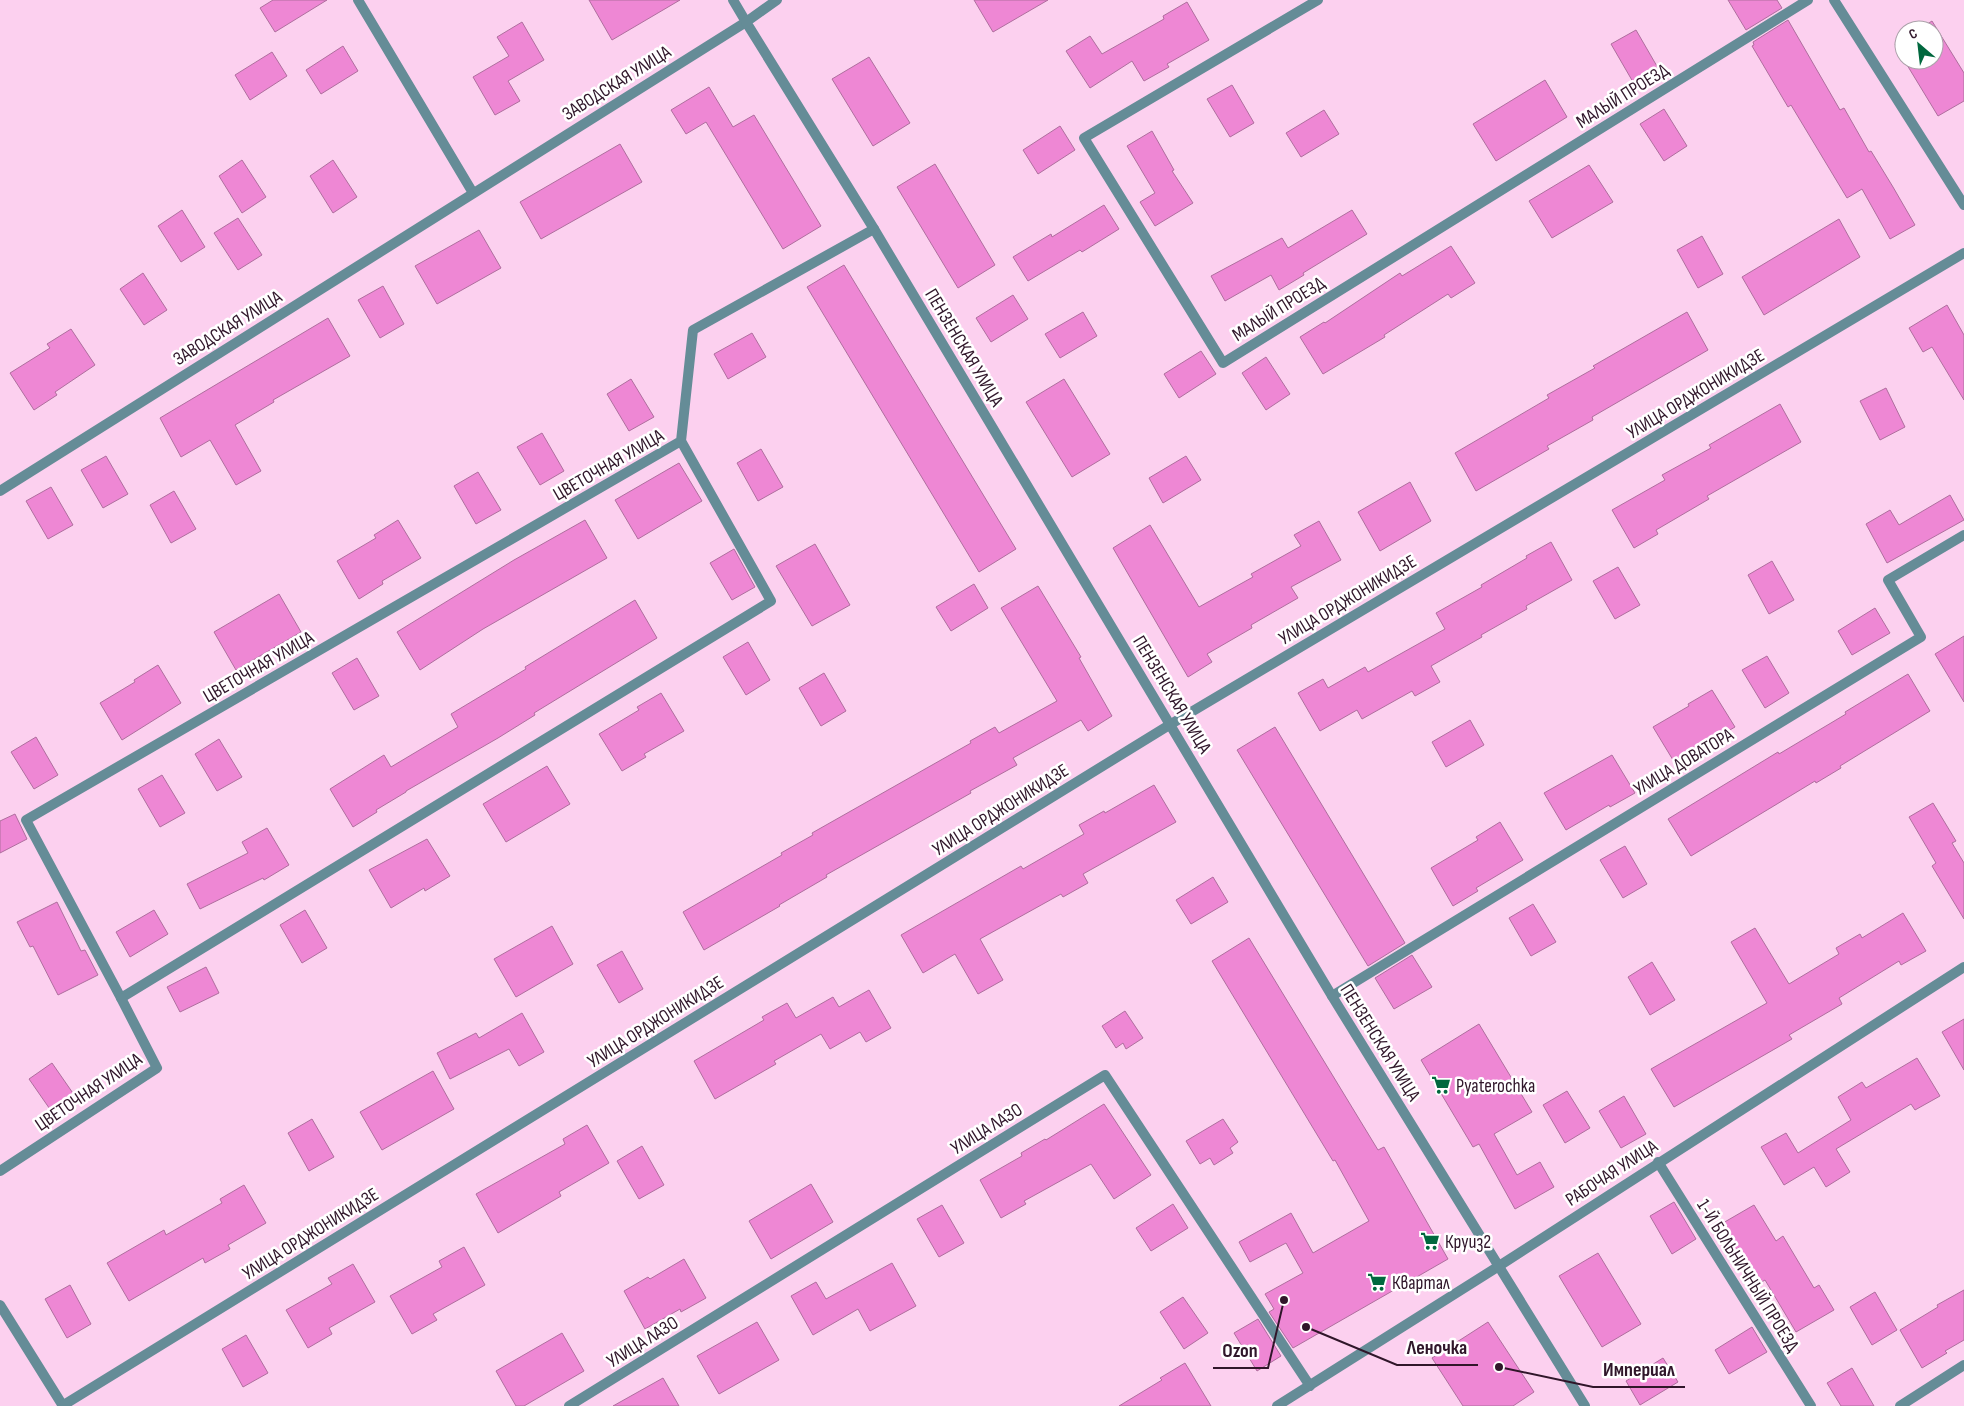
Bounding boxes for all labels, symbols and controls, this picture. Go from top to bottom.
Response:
north arrow [1894,20,1944,70]
text: С [1906,25,1920,43]
street label: ЗАВОДСКАЯ УЛИЦА [558,40,676,126]
street label: МАЛЫЙ ПРОЕЗД [1572,59,1673,134]
street label: МАЛЫЙ ПРОЕЗД [1228,272,1329,347]
street label: ЗАВОДСКАЯ УЛИЦА [169,285,287,371]
street label: ПЕНЗЕНСКАЯ УЛИЦА [919,285,1008,412]
street label: УЛИЦА ОРДЖОНИКИДЗЕ [1623,344,1769,444]
street label: ЦВЕТОЧНАЯ УЛИЦА [549,424,669,506]
street label: УЛИЦА ОРДЖОНИКИДЗЕ [1275,550,1421,650]
street label: ЦВЕТОЧНАЯ УЛИЦА [199,626,319,708]
street label: ПЕНЗЕНСКАЯ УЛИЦА [1127,632,1216,759]
street label: УЛИЦА ДОВАТОРА [1630,723,1739,801]
street label: УЛИЦА ОРДЖОНИКИДЗЕ [928,759,1073,861]
street label: УЛИЦА ОРДЖОНИКИДЗЕ [583,971,728,1073]
street label: ПЕНЗЕНСКАЯ УЛИЦА [1335,980,1425,1106]
street label: ЦВЕТОЧНАЯ УЛИЦА [31,1048,147,1136]
supermarket icon: Pyaterochka [1430,1074,1452,1096]
place label: Pyaterochka [1456,1075,1535,1098]
street label: УЛИЦА ЛАЗО [947,1098,1027,1160]
street label: РАБОЧАЯ УЛИЦА [1562,1135,1663,1212]
street label: УЛИЦА ОРДЖОНИКИДЗЕ [238,1183,383,1285]
street label: 1-Й БОЛЬНИЧНЫЙ ПРОЕЗД [1692,1195,1804,1356]
supermarket icon: Круиз2 [1419,1230,1441,1252]
place label: Круиз2 [1445,1231,1491,1254]
supermarket icon: Квартал [1366,1271,1388,1293]
place label: Квартал [1392,1272,1450,1295]
street label: УЛИЦА ЛАЗО [603,1311,683,1373]
callout: Леночка [1397,1330,1478,1365]
callout: Ozon [1213,1333,1268,1368]
text: Леночка [1406,1336,1467,1360]
text: Ozon [1222,1339,1258,1363]
callout: Империал [1593,1352,1685,1387]
text: Империал [1603,1358,1675,1382]

